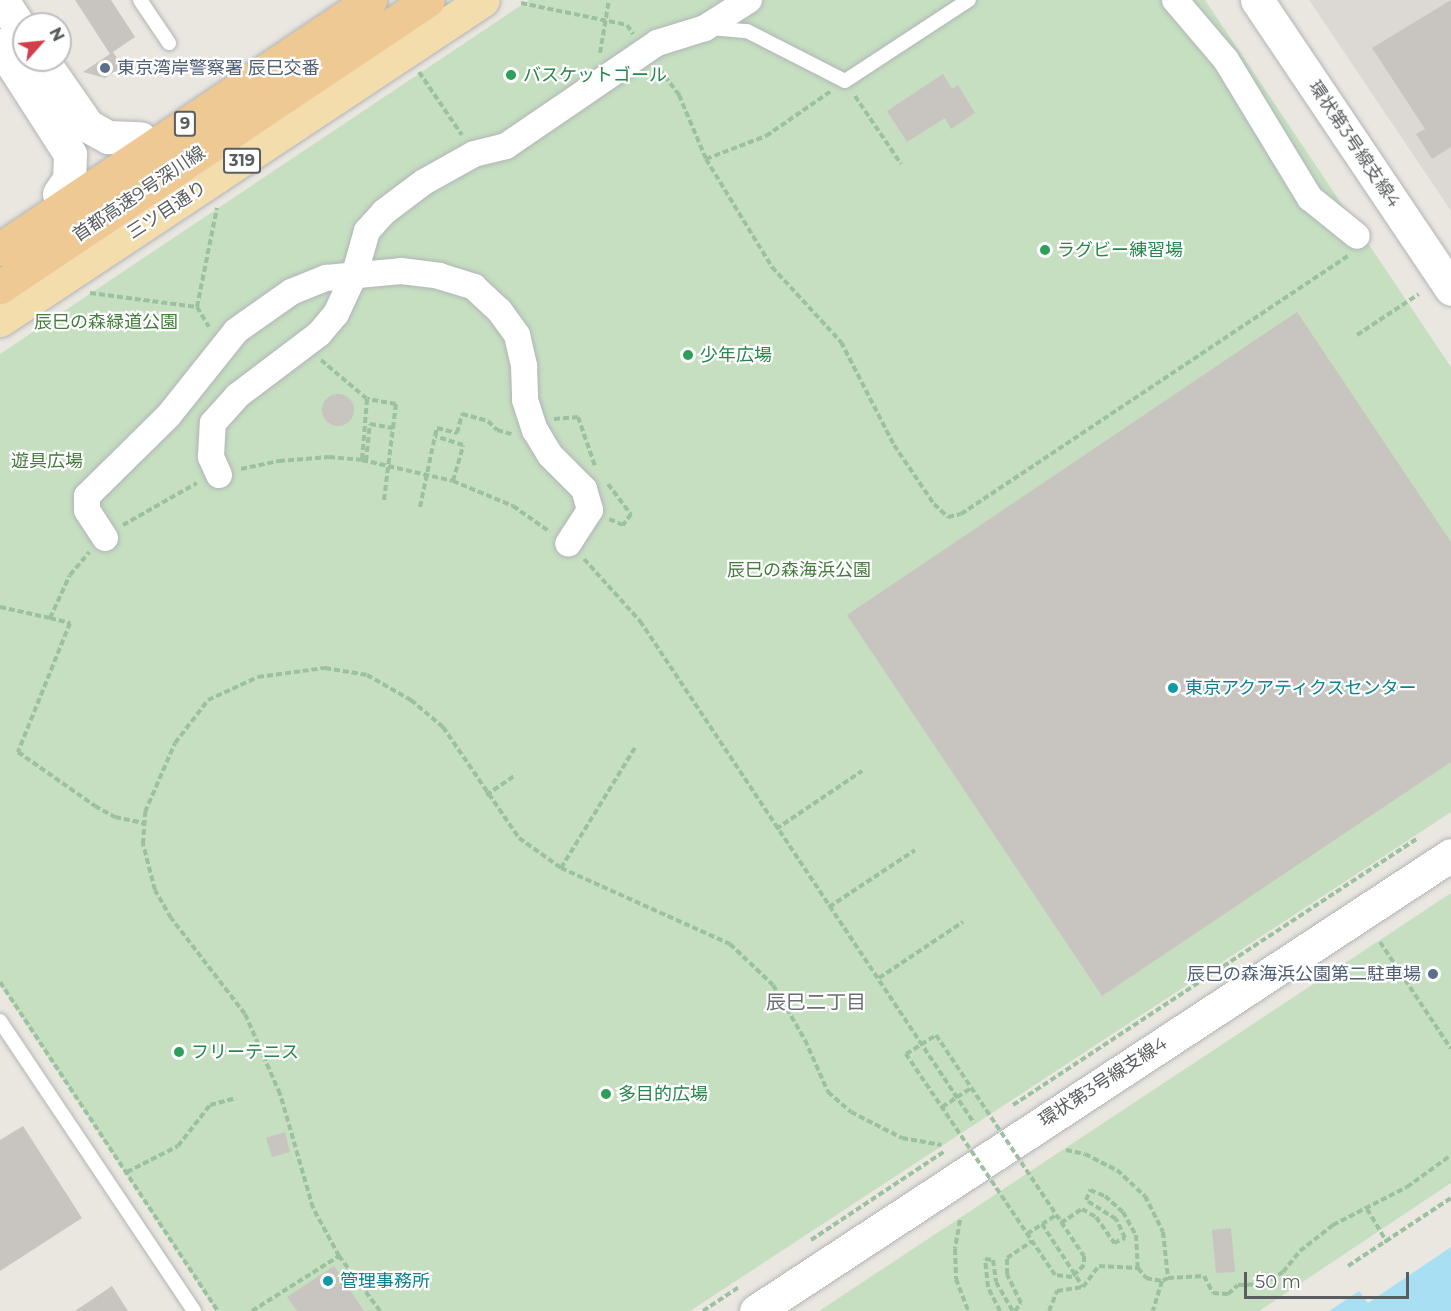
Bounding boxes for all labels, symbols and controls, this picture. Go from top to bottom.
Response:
north arrow [12,12,72,72]
text: N [45,24,68,45]
place label: 東京湾岸警察署 辰巳交番 [117,57,320,79]
marker: 東京湾岸警察署 辰巳交番 [98,61,112,75]
place label: バスケットゴール [523,64,667,86]
marker: バスケットゴール [504,68,518,82]
street label: 環状第3号線支線4 [1304,77,1404,211]
road number: 9 [173,111,197,137]
street label: 首都高速9号深川線 [69,142,209,246]
road number: 319 [222,148,262,174]
street label: 三ツ目通り [123,176,211,244]
place label: ラグビー練習場 [1057,239,1183,261]
marker: ラグビー練習場 [1038,243,1052,257]
park label: 辰巳の森緑道公園 [34,311,178,333]
place label: 少年広場 [700,344,772,366]
marker: 少年広場 [681,348,695,362]
park label: 遊具広場 [11,450,83,472]
park label: 辰巳の森海浜公園 [727,559,871,581]
place label: 東京アクアティクスセンター [1185,677,1419,699]
marker: 東京アクアティクスセンター [1166,681,1180,695]
place label: 辰巳の森海浜公園第二駐車場 [1187,963,1421,985]
marker: 辰巳の森海浜公園第二駐車場 [1426,967,1440,981]
district label: 辰巳二丁目 [766,990,866,1014]
street label: 環状第3号線支線4 [1035,1033,1171,1131]
place label: フリーテニス [191,1041,299,1063]
marker: フリーテニス [172,1045,186,1059]
place label: 多目的広場 [618,1083,708,1105]
marker: 多目的広場 [599,1087,613,1101]
scale bar [1247,1260,1412,1298]
place label: 管理事務所 [340,1270,430,1292]
text: 50 m [1255,1271,1301,1293]
marker: 管理事務所 [321,1274,335,1288]

